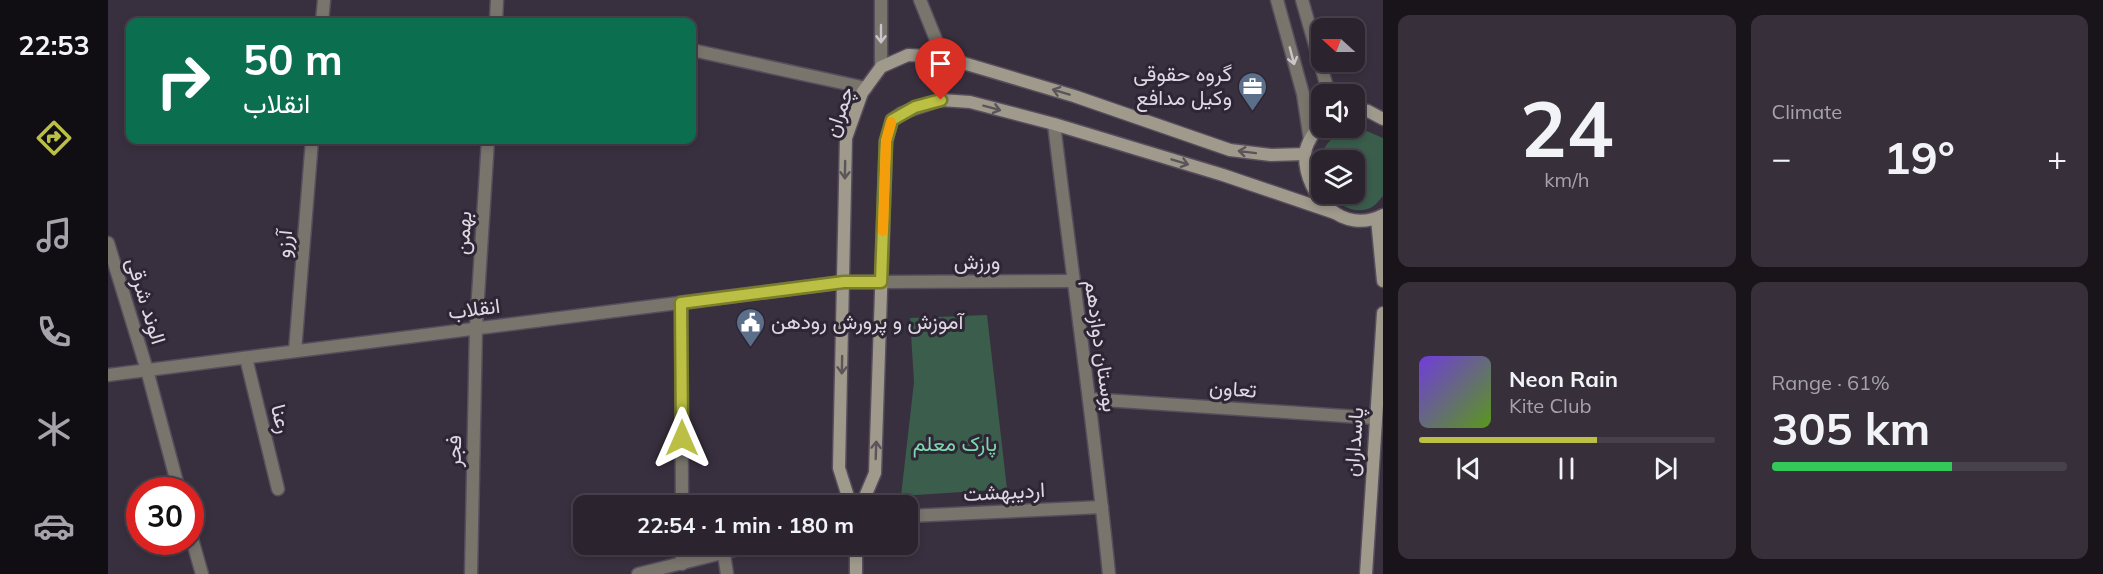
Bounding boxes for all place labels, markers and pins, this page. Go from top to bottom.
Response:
pin [915,38,966,100]
place label: گروه حقوقی وکیل مدافع [1133,60,1232,112]
office icon: گروه حقوقی وکیل مدافع [1237,70,1269,112]
public building icon: آموزش و پرورش رودهن [734,306,766,348]
place label: آموزش و پرورش رودهن [771,308,965,336]

